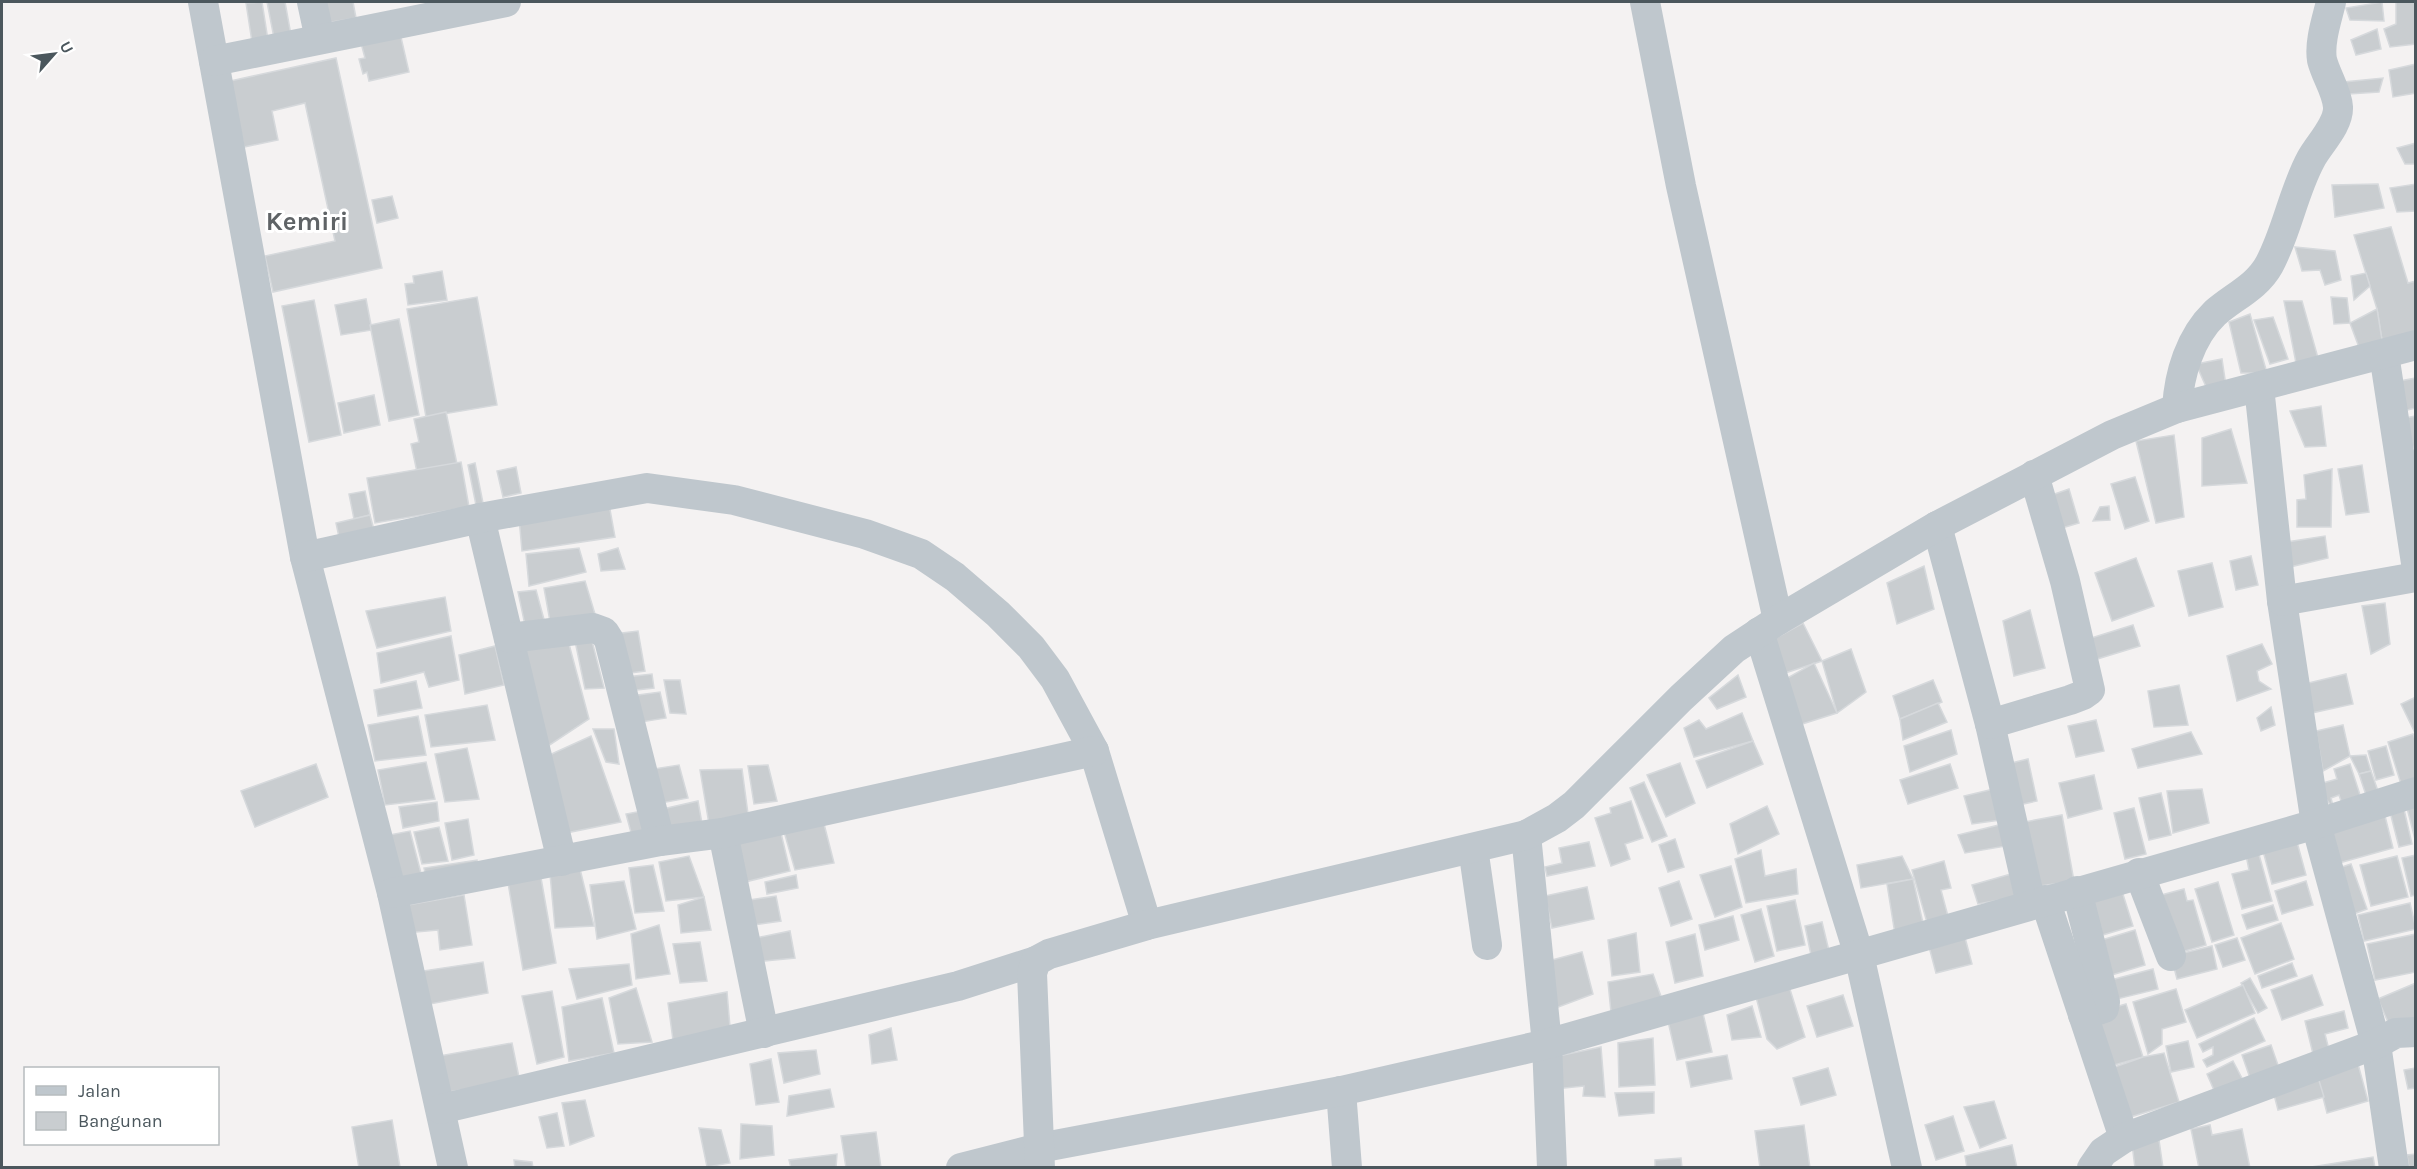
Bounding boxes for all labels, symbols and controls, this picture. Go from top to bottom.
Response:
north arrow [24,24,84,84]
text: U [56,38,78,57]
district label: Kemiri [266,206,348,237]
legend [24,1067,219,1145]
text: Jalan [78,1080,121,1102]
text: Bangunan [78,1110,163,1132]

